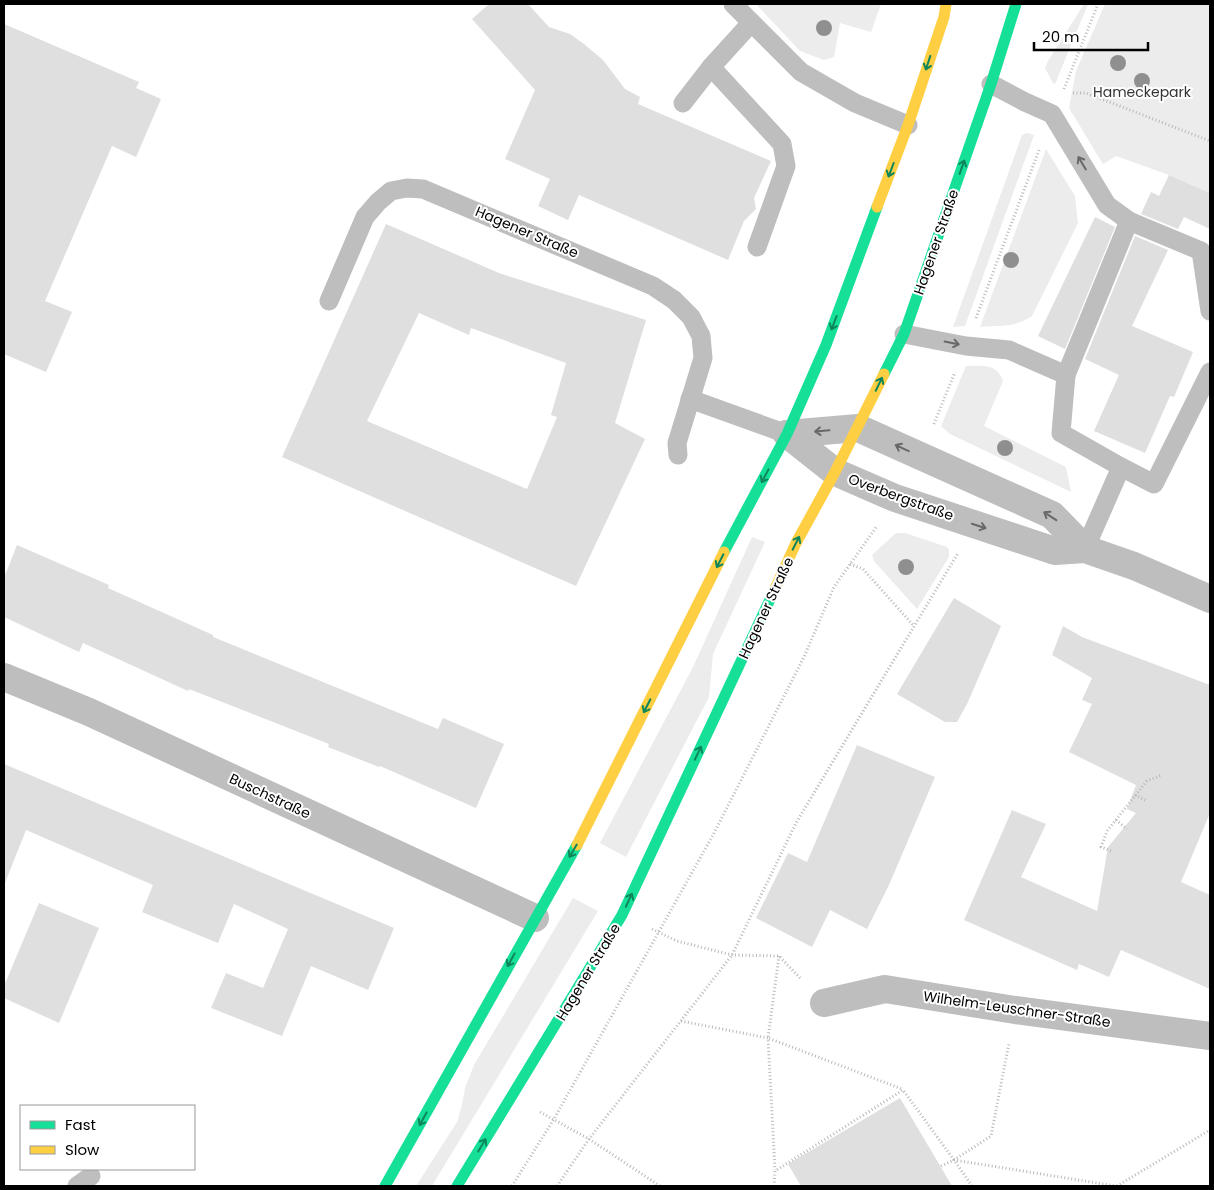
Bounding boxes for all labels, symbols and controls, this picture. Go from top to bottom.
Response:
scale bar [1034,20,1148,52]
text: 20 m [1042,26,1080,47]
one-way arrow [923,55,933,71]
park label: Hameckepark [1093,82,1192,102]
one-way arrow [1076,156,1086,170]
one-way arrow [958,160,967,175]
one-way arrow [886,162,895,178]
street label: Hagener Straße [909,186,963,297]
street label: Hagener Straße [472,201,582,263]
one-way arrow [829,314,838,330]
one-way arrow [943,339,959,349]
one-way arrow [875,377,884,392]
one-way arrow [814,426,830,436]
one-way arrow [895,443,910,453]
one-way arrow [759,468,769,483]
street label: Overbergstraße [845,469,957,525]
one-way arrow [1043,510,1057,521]
one-way arrow [971,521,987,531]
one-way arrow [792,536,802,551]
one-way arrow [715,553,724,568]
street label: Hagener Straße [734,554,798,662]
one-way arrow [642,698,651,713]
one-way arrow [694,746,703,761]
street label: Buschstraße [226,768,314,824]
one-way arrow [568,843,578,857]
one-way arrow [625,893,634,908]
street label: Hagener Straße [551,919,625,1024]
one-way arrow [506,953,516,968]
street label: Wilhelm-Leuschner-Straße [922,986,1112,1032]
legend [20,1105,195,1170]
one-way arrow [418,1111,427,1126]
text: Fast [65,1114,96,1135]
one-way arrow [478,1138,488,1152]
text: Slow [65,1139,100,1160]

